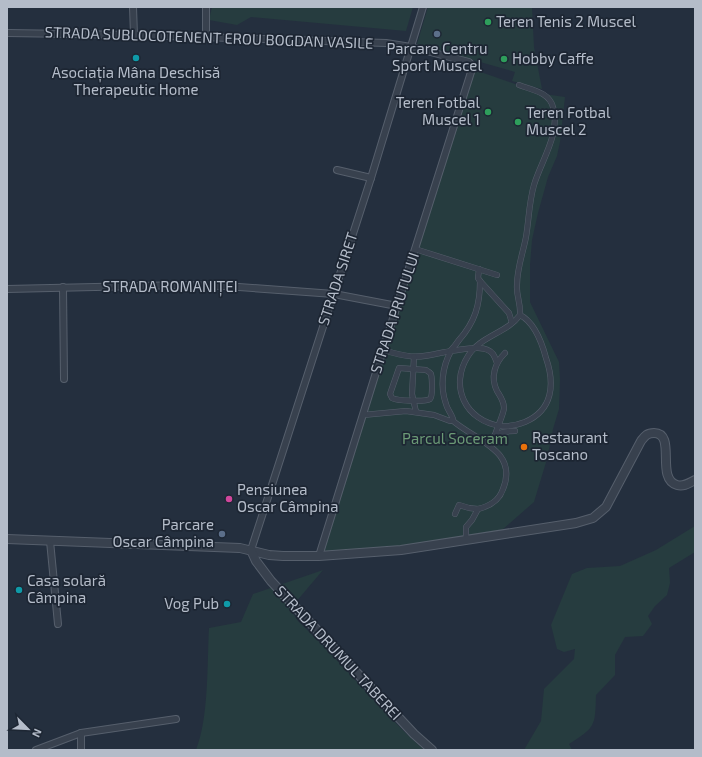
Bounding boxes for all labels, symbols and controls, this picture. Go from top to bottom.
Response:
place label: Teren Tenis 2 Muscel [496,12,637,30]
marker: Teren Tenis 2 Muscel [483,17,493,27]
street label: STRADA SUBLOCOTENENT EROU BOGDAN VASILE [44,22,374,52]
marker: Parcare Centru Sport Muscel [432,29,442,39]
place label: Parcare Centru Sport Muscel [386,39,488,74]
place label: Hobby Caffe [512,49,594,67]
marker: Asociația Mâna Deschisă Therapeutic Home [131,53,141,63]
marker: Hobby Caffe [499,54,509,64]
place label: Asociația Mâna Deschisă Therapeutic Home [52,63,220,98]
place label: Teren Fotbal Muscel 1 [396,93,481,128]
place label: Teren Fotbal Muscel 2 [526,103,611,138]
marker: Teren Fotbal Muscel 1 [483,107,493,117]
marker: Teren Fotbal Muscel 2 [513,117,523,127]
street label: STRADA SIRET [314,230,361,327]
street label: STRADA PRUTULUI [366,250,422,375]
street label: STRADA ROMANIȚEI [102,277,238,297]
place label: Restaurant Toscano [532,428,608,463]
park label: Parcul Soceram [402,429,508,447]
marker: Restaurant Toscano [519,442,529,452]
place label: Pensiunea Oscar Câmpina [237,480,339,515]
marker: Pensiunea Oscar Câmpina [224,494,234,504]
place label: Parcare Oscar Câmpina [112,515,214,550]
marker: Parcare Oscar Câmpina [217,529,227,539]
place label: Casa solară Câmpina [27,571,106,606]
street label: STRADA DRUMUL TABEREI [272,581,406,723]
marker: Casa solară Câmpina [14,585,24,595]
place label: Vog Pub [164,594,219,612]
marker: Vog Pub [222,599,232,609]
north arrow [8,709,48,749]
text: N [30,727,45,740]

